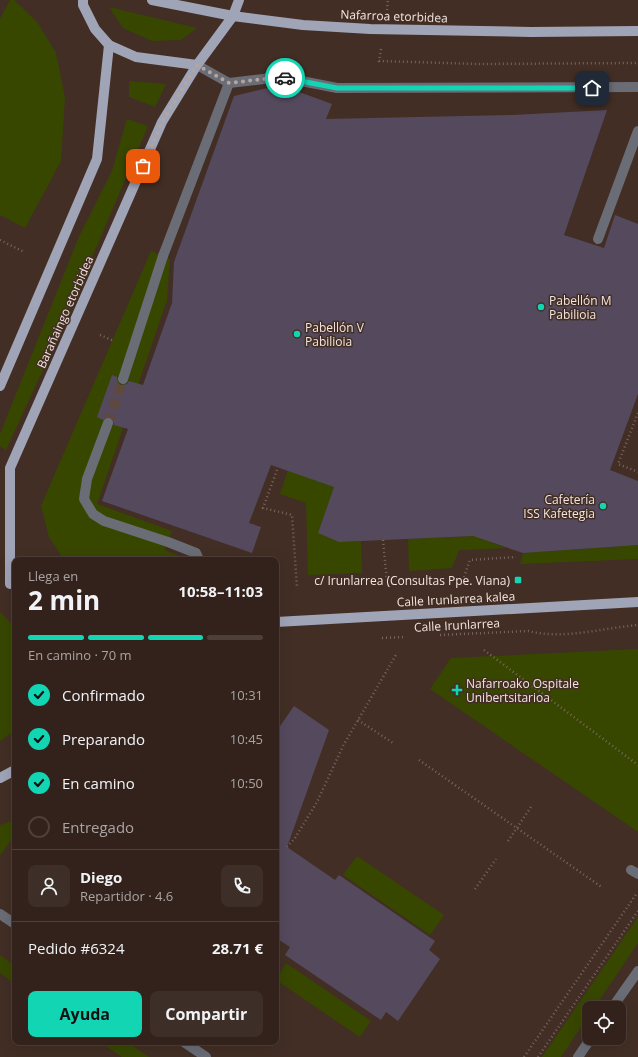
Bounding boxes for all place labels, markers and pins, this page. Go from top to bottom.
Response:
pin [575,71,609,105]
pin [126,149,160,183]
place label: Pabellón M Pabilioia [549,292,612,323]
marker: Pabellón M Pabilioia [536,302,546,312]
place label: Pabellón V Pabilioia [305,319,365,350]
marker: Pabellón V Pabilioia [292,329,302,339]
place label: Cafetería ISS Kafetegia [523,491,595,522]
marker: Cafetería ISS Kafetegia [598,501,608,511]
place label: c/ Irunlarrea (Consultas Ppe. Viana) [314,572,510,589]
marker: c/ Irunlarrea (Consultas Ppe. Viana) [513,575,523,585]
place label: Nafarroako Ospitale Unibertsitarioa [466,675,579,706]
marker: Nafarroako Ospitale Unibertsitarioa [451,684,463,696]

